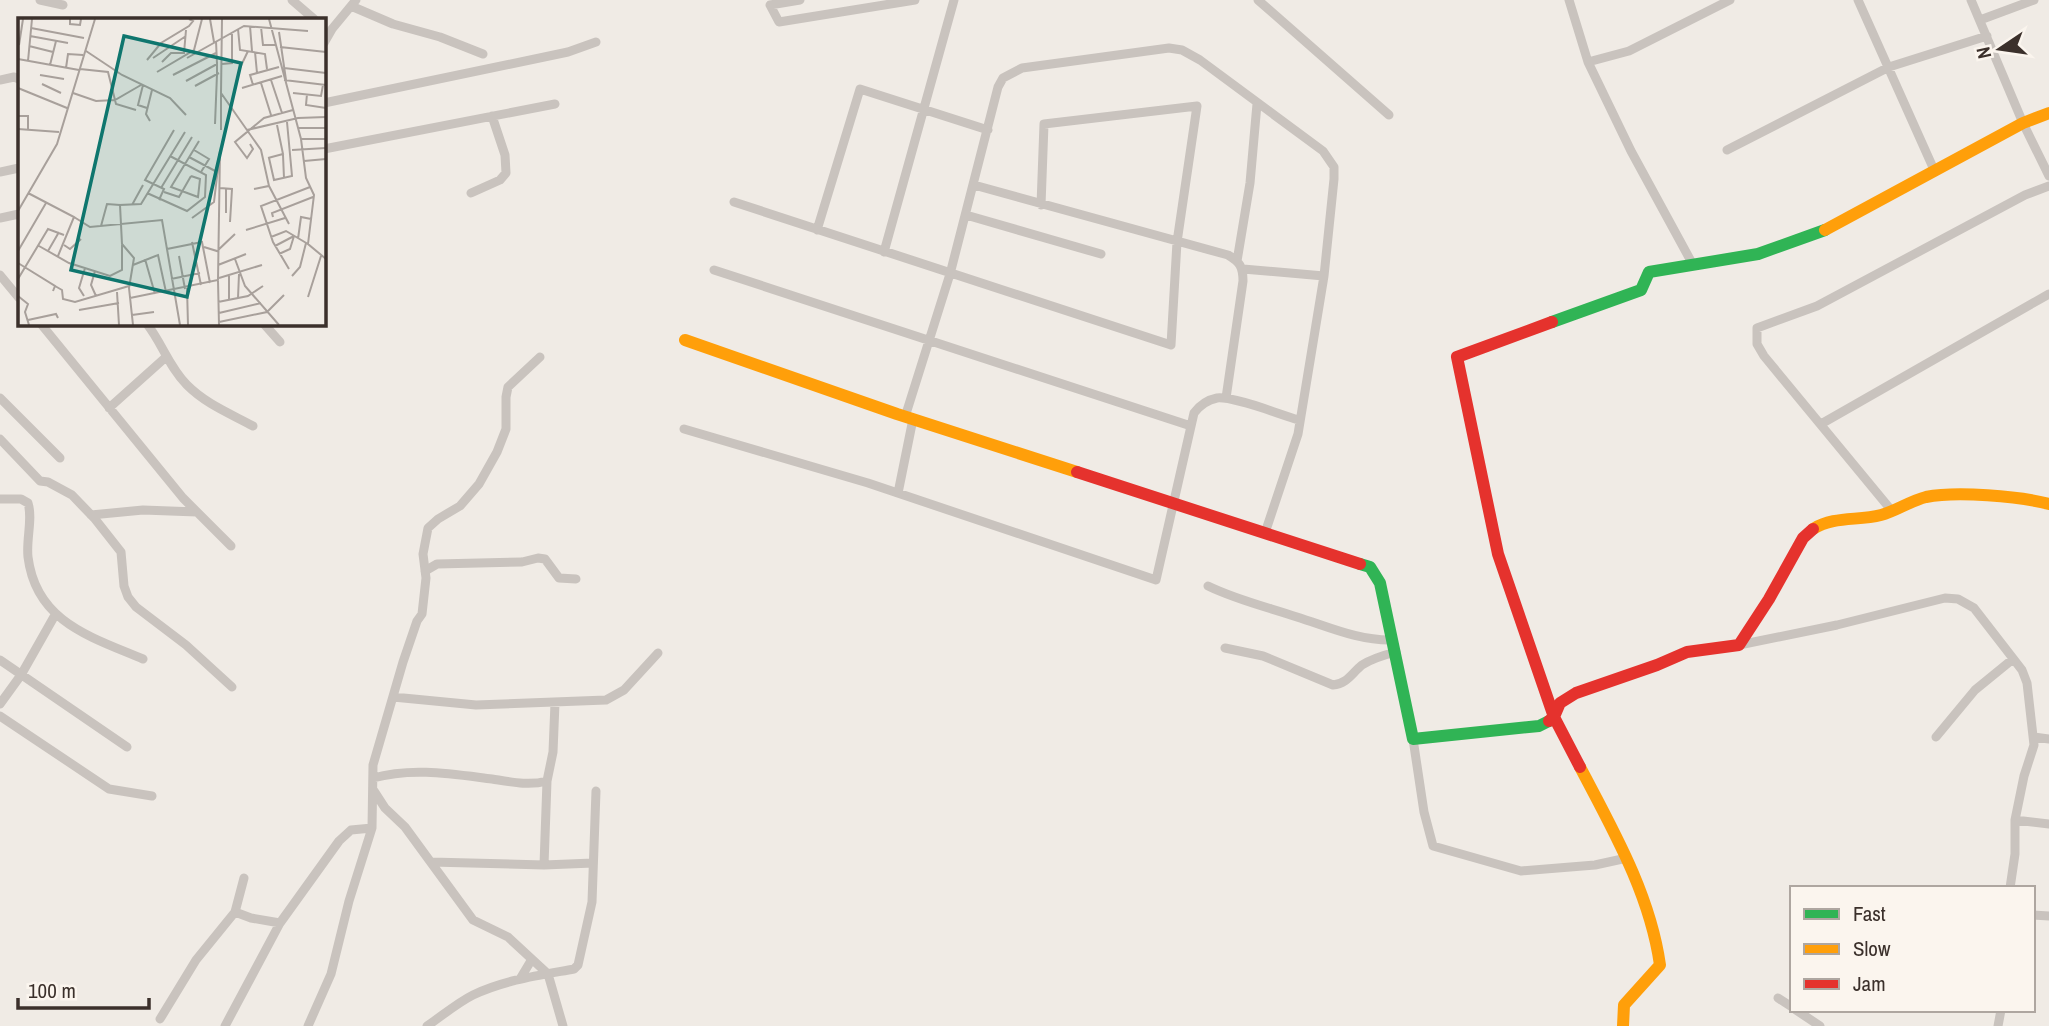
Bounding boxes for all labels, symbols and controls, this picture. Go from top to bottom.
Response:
north arrow [1965,14,2035,84]
inset map [18,18,326,326]
text: N [1970,44,1997,61]
legend [1790,886,2035,1012]
text: Fast [1853,899,1886,928]
text: Slow [1853,934,1891,963]
scale bar [18,967,149,1011]
text: Jam [1853,969,1886,998]
text: 100 m [28,976,76,1005]

